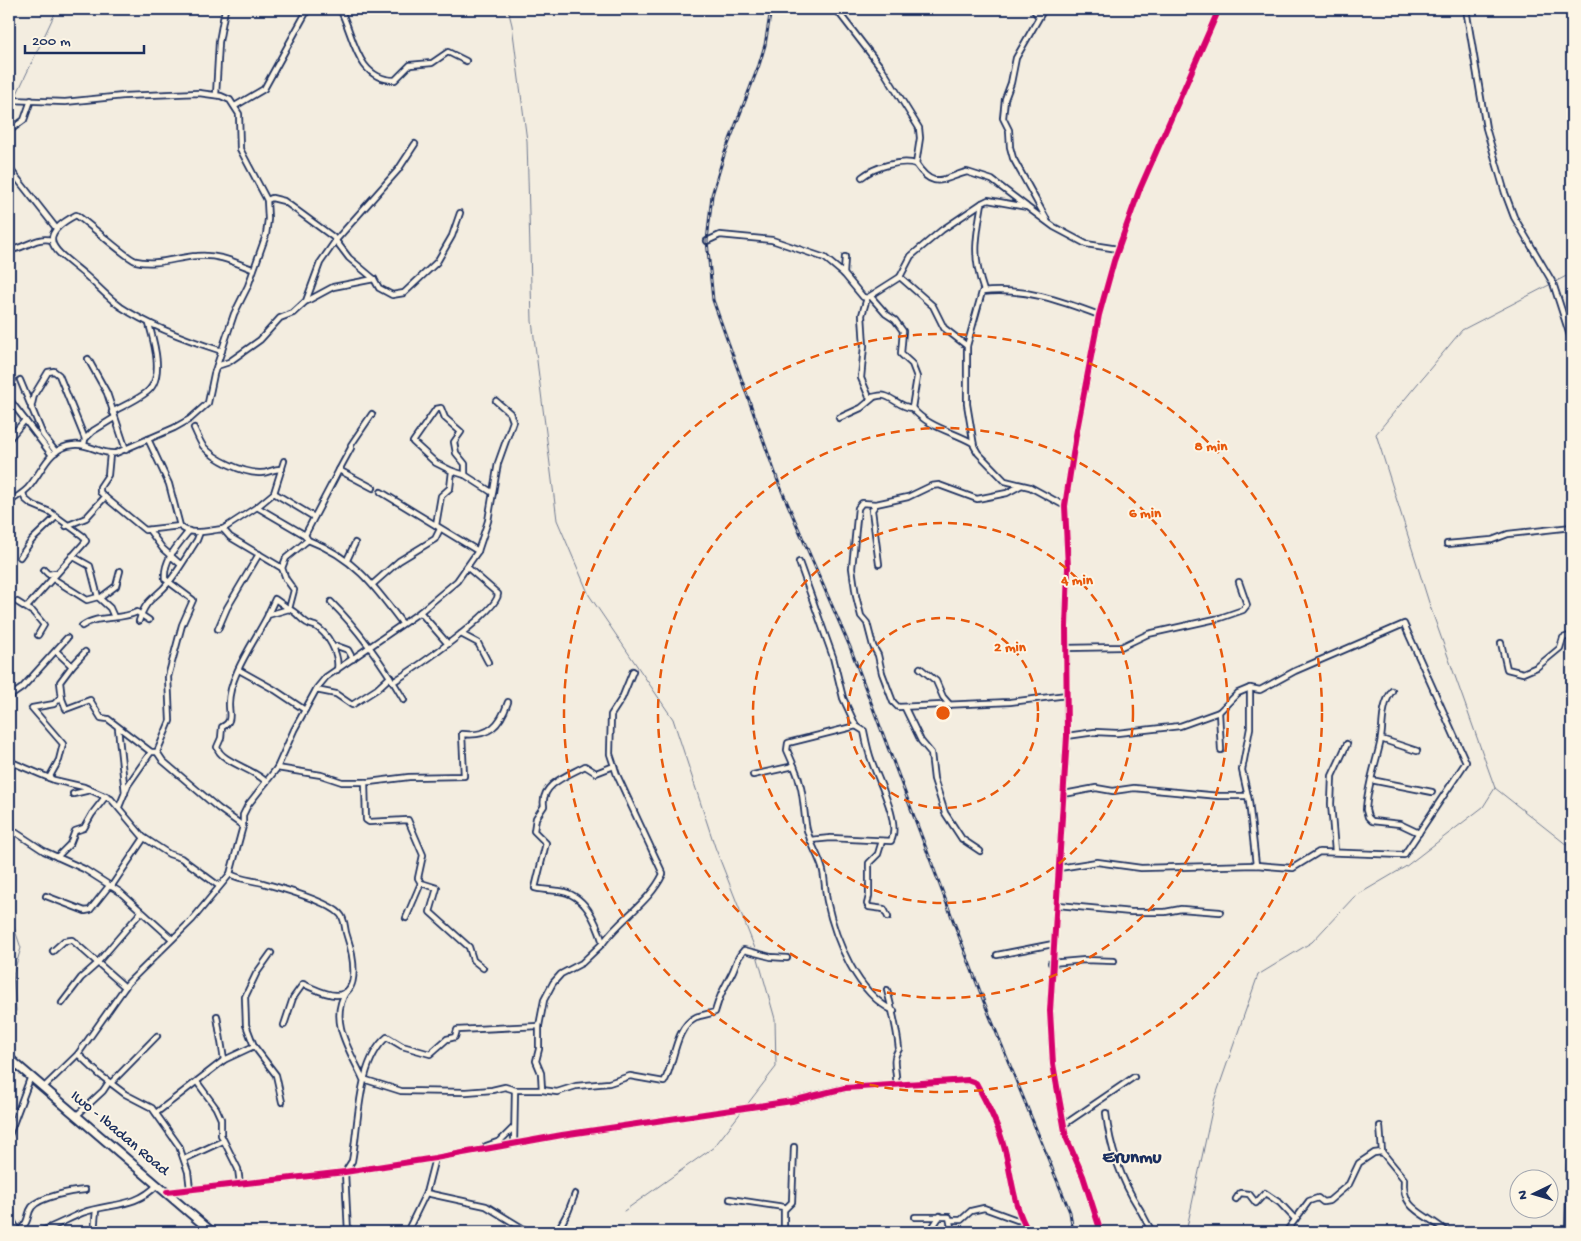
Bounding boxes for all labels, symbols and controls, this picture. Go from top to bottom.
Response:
scale bar [25,22,144,54]
text: 200 m [32,33,71,51]
text: 8 min [1195,438,1228,456]
text: 6 min [1129,505,1162,523]
text: 4 min [1060,572,1094,590]
text: 2 min [994,639,1027,657]
centre of rings [934,704,952,722]
street label: Iwo - Ibadan Road [66,1087,173,1182]
district label: Erunmu [1103,1147,1162,1170]
north arrow [1508,1168,1558,1218]
text: N [1515,1190,1532,1200]

